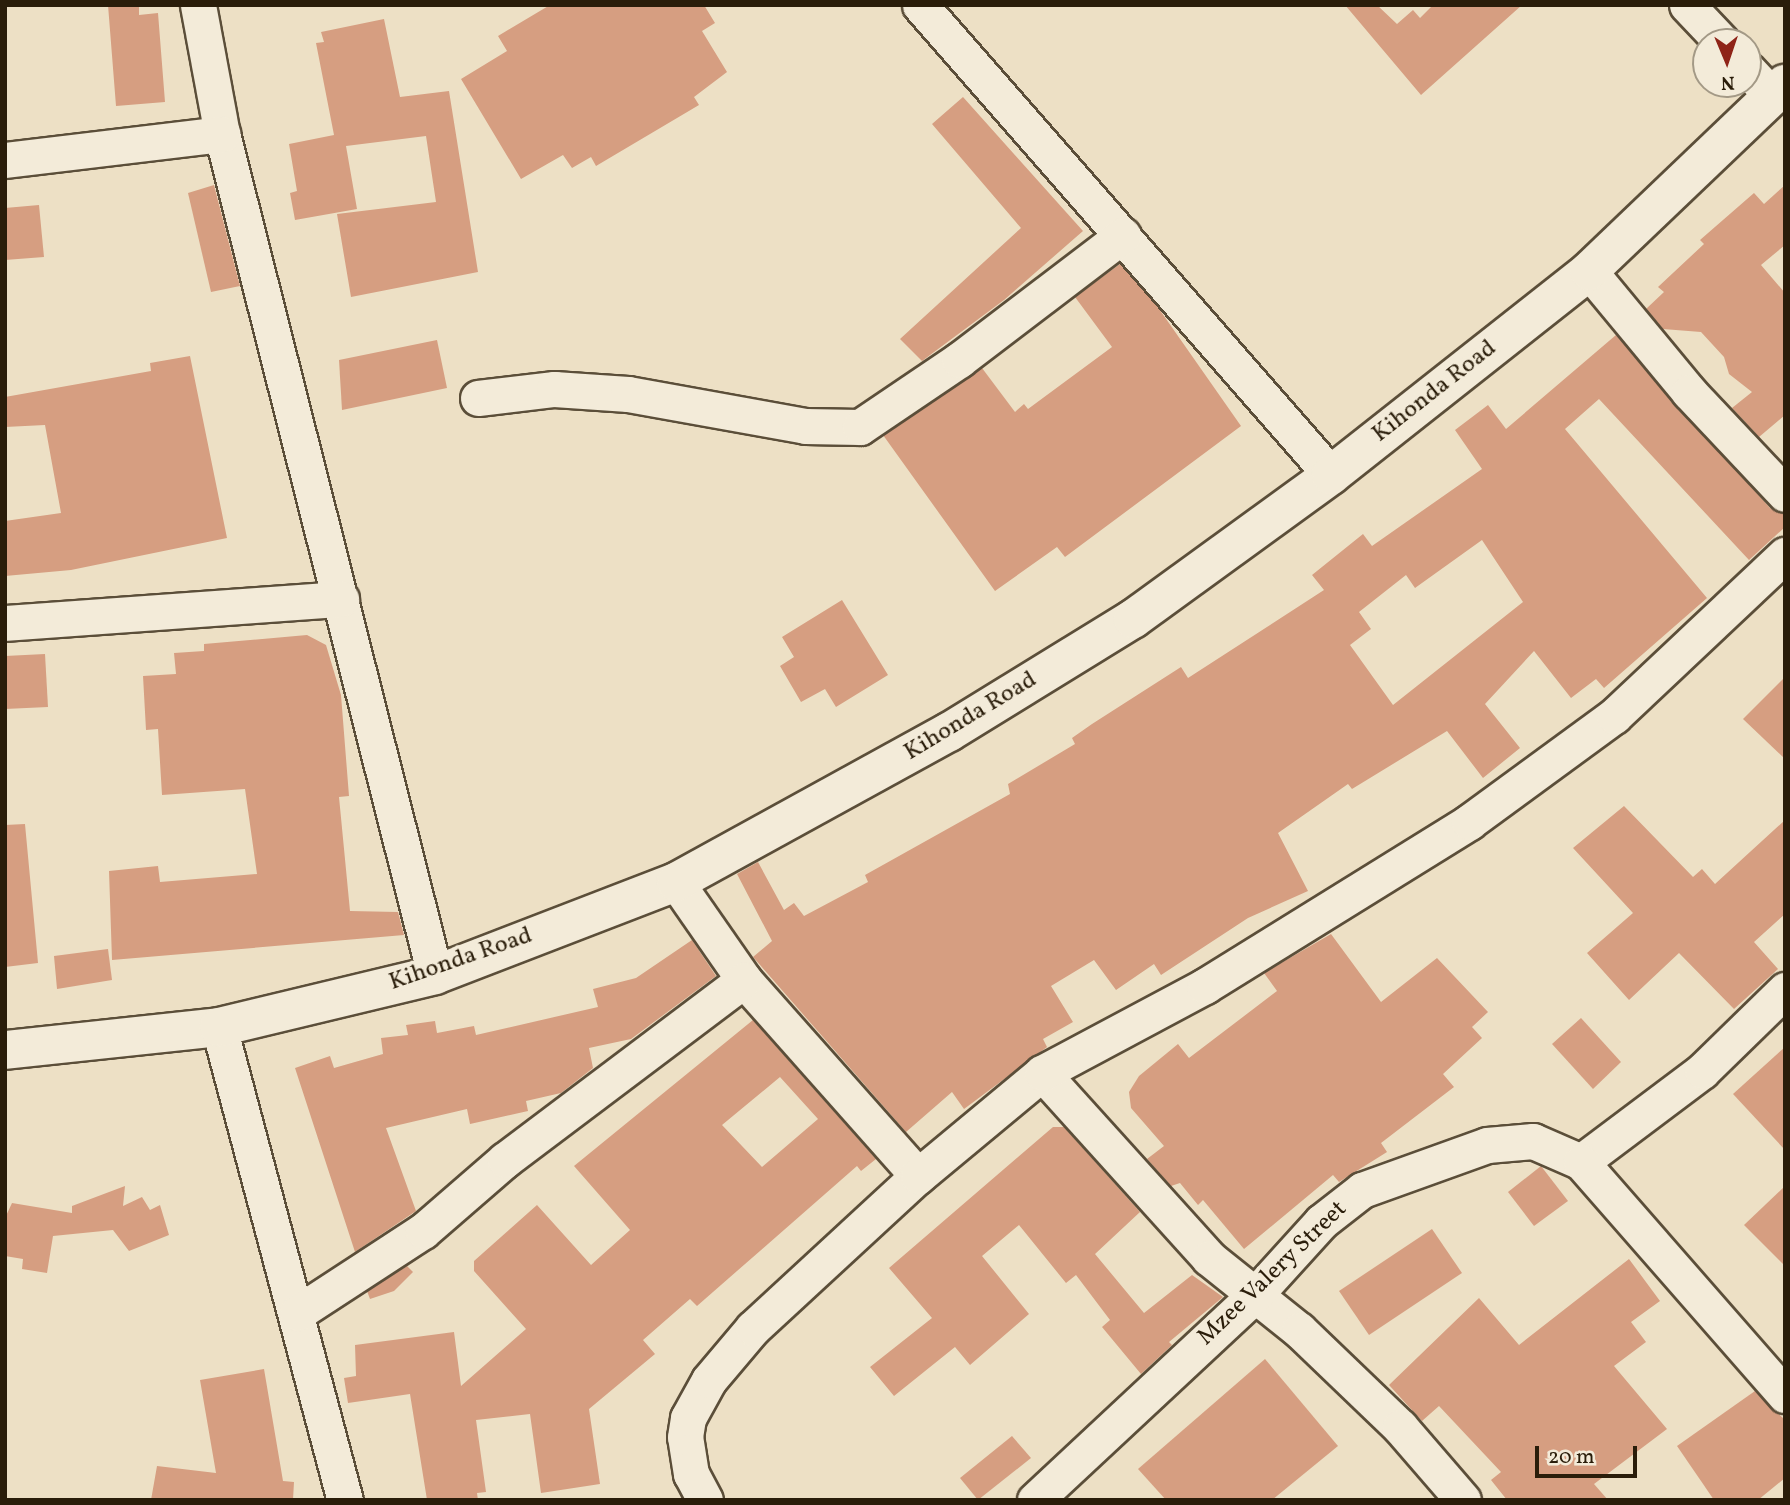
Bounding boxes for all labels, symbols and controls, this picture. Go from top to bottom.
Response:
north arrow [1692,28,1762,98]
text: N [1720,69,1735,95]
street label: Kihonda Road [1367,335,1503,449]
street label: Kihonda Road [900,666,1042,768]
street label: Kihonda Road [386,922,536,998]
street label: Mzee Valery Street [1192,1195,1354,1353]
scale bar [1538,1432,1640,1476]
text: 20 m [1548,1443,1594,1472]

